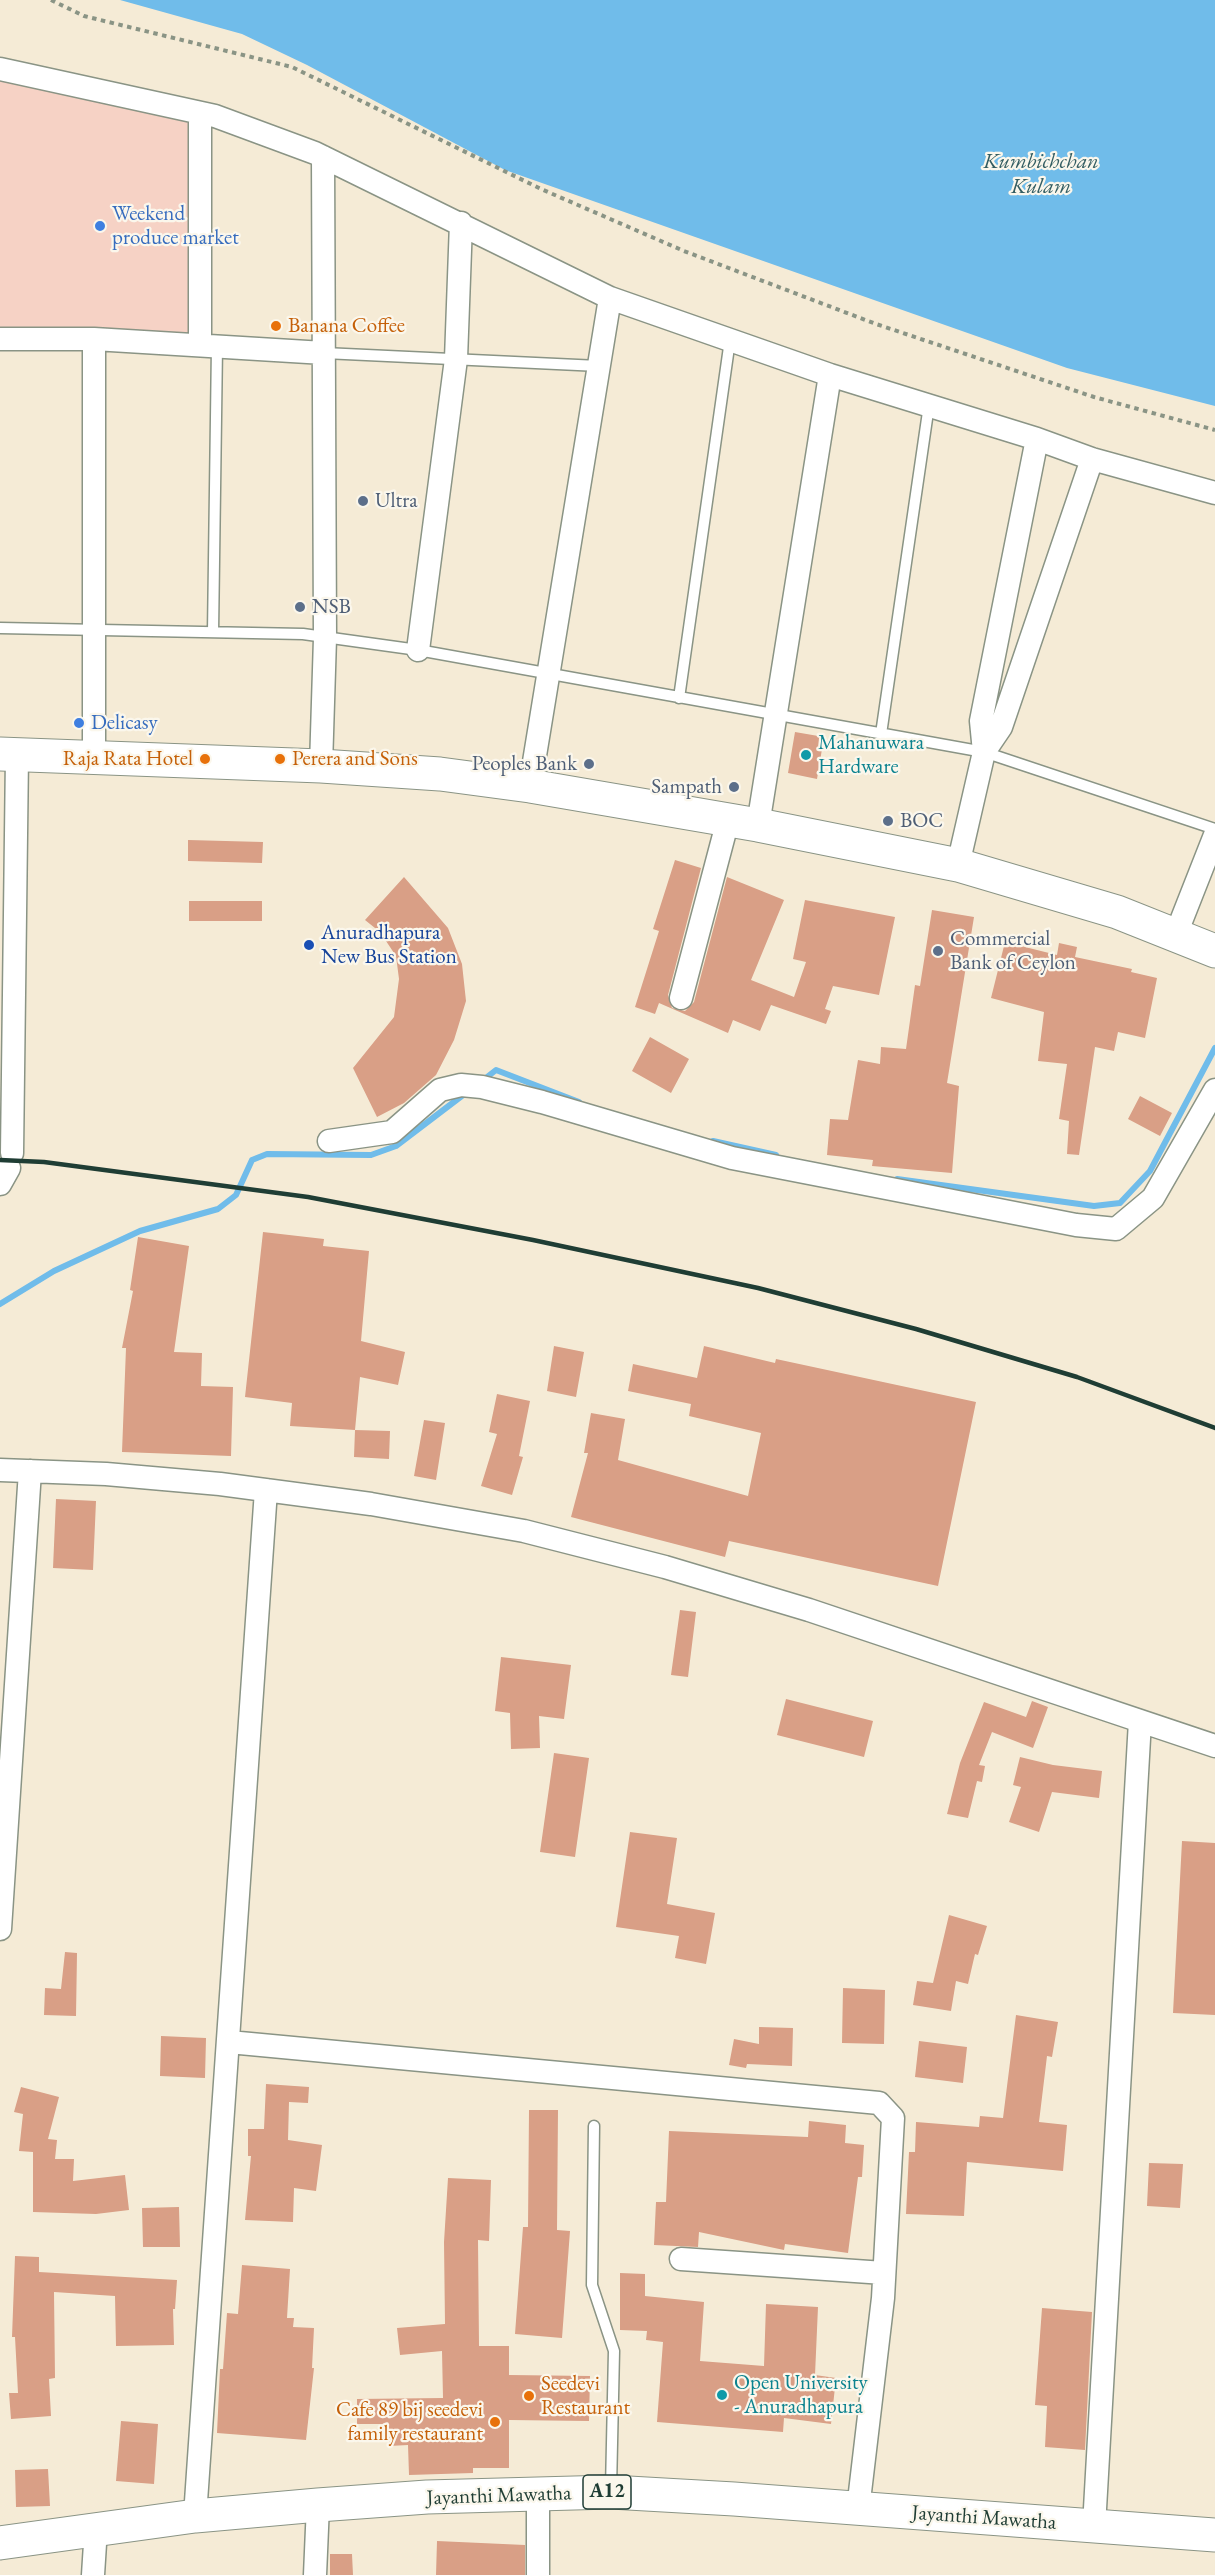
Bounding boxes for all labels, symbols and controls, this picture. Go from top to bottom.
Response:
water label: Kumbichchan Kulam [983,149,1099,200]
place label: Weekend produce market [112,201,239,251]
marker: Weekend produce market [93,219,107,233]
place label: Banana Coffee [288,313,405,339]
marker: Banana Coffee [269,319,283,333]
place label: Ultra [375,488,418,514]
marker: Ultra [356,494,370,508]
place label: NSB [312,594,351,620]
marker: NSB [293,600,307,614]
place label: Delicasy [91,710,158,736]
marker: Delicasy [72,716,86,730]
place label: Mahanuwara Hardware [818,730,924,780]
place label: Raja Rata Hotel [63,746,193,772]
place label: Perera and Sons [292,746,418,772]
marker: Mahanuwara Hardware [799,748,813,762]
place label: Peoples Bank [472,751,577,777]
marker: Raja Rata Hotel [198,752,212,766]
marker: Perera and Sons [273,752,287,766]
marker: Peoples Bank [582,757,596,771]
place label: Sampath [651,774,722,800]
marker: Sampath [727,780,741,794]
place label: BOC [900,808,943,834]
marker: BOC [881,814,895,828]
place label: Anuradhapura New Bus Station [321,920,457,970]
place label: Commercial Bank of Ceylon [950,926,1076,976]
marker: Anuradhapura New Bus Station [302,938,316,952]
marker: Commercial Bank of Ceylon [931,944,945,958]
place label: Open University - Anuradhapura [734,2370,868,2420]
place label: Seedevi Restaurant [541,2371,630,2421]
marker: Open University - Anuradhapura [715,2388,729,2402]
marker: Seedevi Restaurant [522,2389,536,2403]
place label: Cafe 89 bij seedevi family restaurant [336,2397,483,2447]
marker: Cafe 89 bij seedevi family restaurant [488,2415,502,2429]
road number: A12 [583,2475,631,2509]
street label: Jayanthi Mawatha [426,2481,572,2511]
street label: Jayanthi Mawatha [911,2500,1057,2536]

